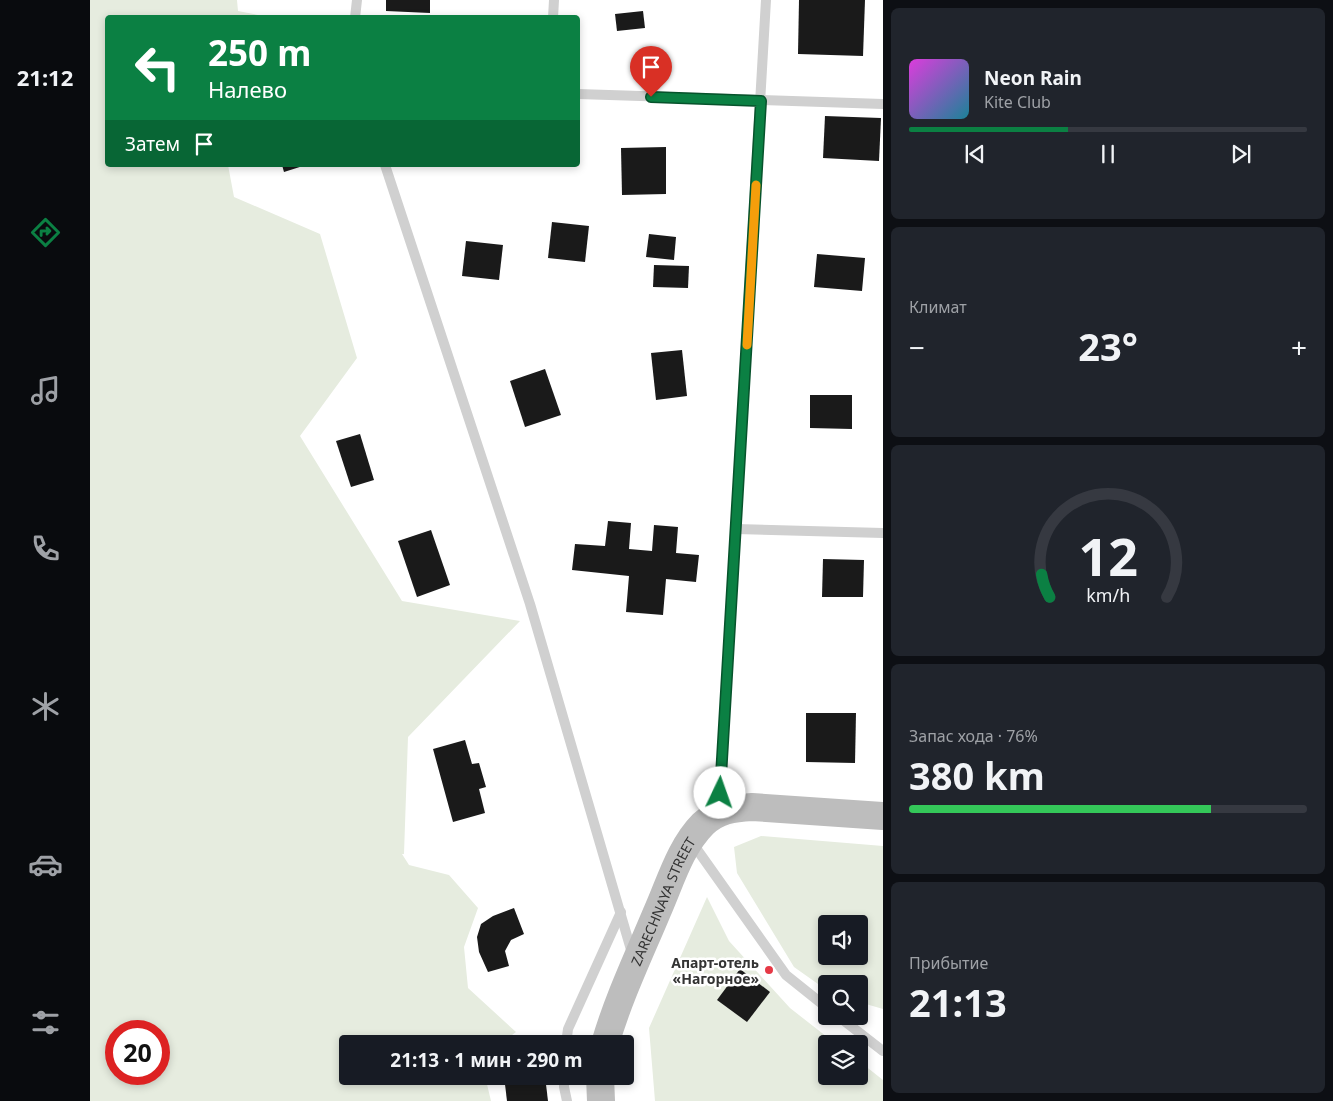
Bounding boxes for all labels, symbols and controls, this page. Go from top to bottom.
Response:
text: 250 m [208,29,311,76]
icon: left [125,35,190,100]
pin [630,46,672,97]
icon: arrive [637,53,665,81]
text: 21:12 [17,62,73,92]
text: Neon Rain [984,65,1082,91]
text: Налево [208,74,287,104]
text: Kite Club [984,91,1051,113]
icon: arrive [190,130,218,158]
text: Затем [125,131,180,157]
icon: previous [961,140,989,168]
icon: pause [1094,140,1122,168]
icon: next [1227,140,1255,168]
icon: directions [28,215,63,250]
text: Климат [909,296,967,318]
text: 23° [1078,320,1138,372]
text: − [909,328,925,366]
text: + [1291,328,1307,366]
icon: music [28,373,63,408]
text: 12 [1078,520,1138,591]
icon: phone [28,531,63,566]
text: km/h [1086,583,1130,607]
icon: climate [28,689,63,724]
text: Запас хода · 76% [909,725,1038,747]
text: 380 km [909,749,1045,801]
position arrow [693,766,745,818]
street label: ZARECHNAYA STREET [626,833,699,968]
icon: car [28,847,63,882]
map controls [818,915,868,1085]
button: sound [818,915,868,965]
text: Прибытие [909,952,988,974]
place label: Апарт-отель «Нагорное» [671,953,759,988]
marker: Апарт-отель «Нагорное» [763,964,775,976]
button: search [818,975,868,1025]
text: 21:13 [909,976,1007,1028]
icon: filters [28,1005,63,1040]
speed limit sign: 20 [105,1020,170,1085]
button: layers [818,1035,868,1085]
text: 21:13 · 1 мин · 290 m [390,1047,583,1073]

